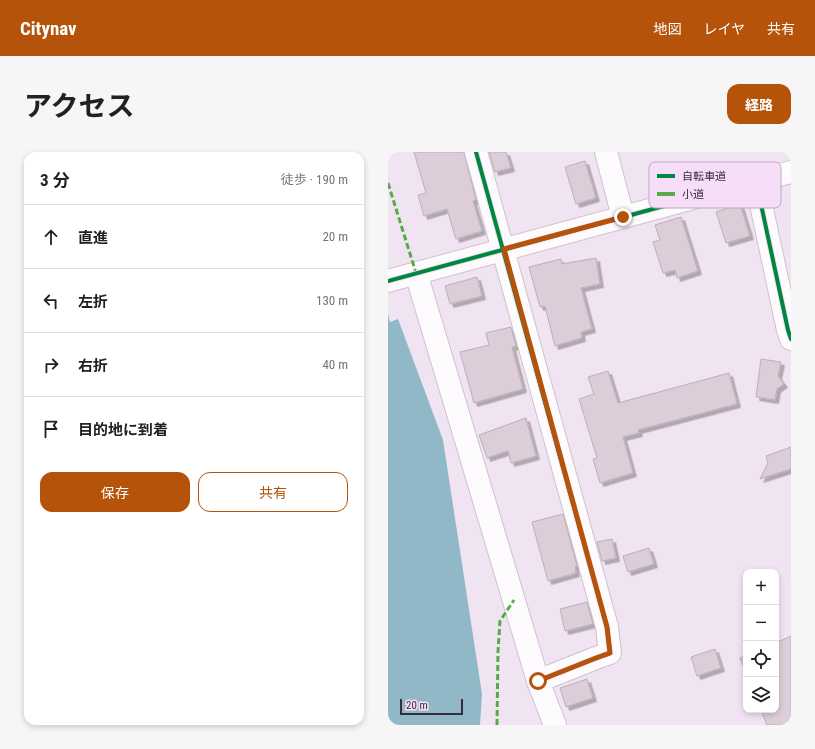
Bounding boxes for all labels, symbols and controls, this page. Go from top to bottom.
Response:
text: Citynav [20,17,77,40]
text: 地図 [653,21,681,37]
text: レイヤ [703,21,745,37]
text: 共有 [767,21,795,37]
button: 経路 [727,84,791,124]
text: アクセス [24,90,135,123]
legend [649,162,781,208]
text: 3 分 [40,170,70,190]
text: 自転車道 [682,170,726,183]
text: 徒歩 · 190 m [281,172,348,187]
text: 小道 [682,188,704,201]
route end [614,208,632,226]
icon: ahead [40,226,62,248]
text: 直進 [78,229,108,247]
text: 20 m [322,229,348,244]
icon: left [40,290,62,312]
text: 左折 [78,293,108,311]
text: 130 m [316,293,348,308]
icon: right [40,354,62,376]
text: 右折 [78,357,108,375]
text: 40 m [322,357,348,372]
icon: arrive [40,418,62,440]
text: 目的地に到着 [78,421,168,439]
button: 保存 [40,472,190,512]
button: 共有 [198,472,348,512]
map controls [743,569,779,713]
button: + [743,569,779,605]
button: − [743,605,779,641]
button: locate [743,641,779,677]
route start [529,672,547,690]
button: layers [743,677,779,713]
scale bar [400,697,463,716]
text: 20 m [406,699,428,712]

